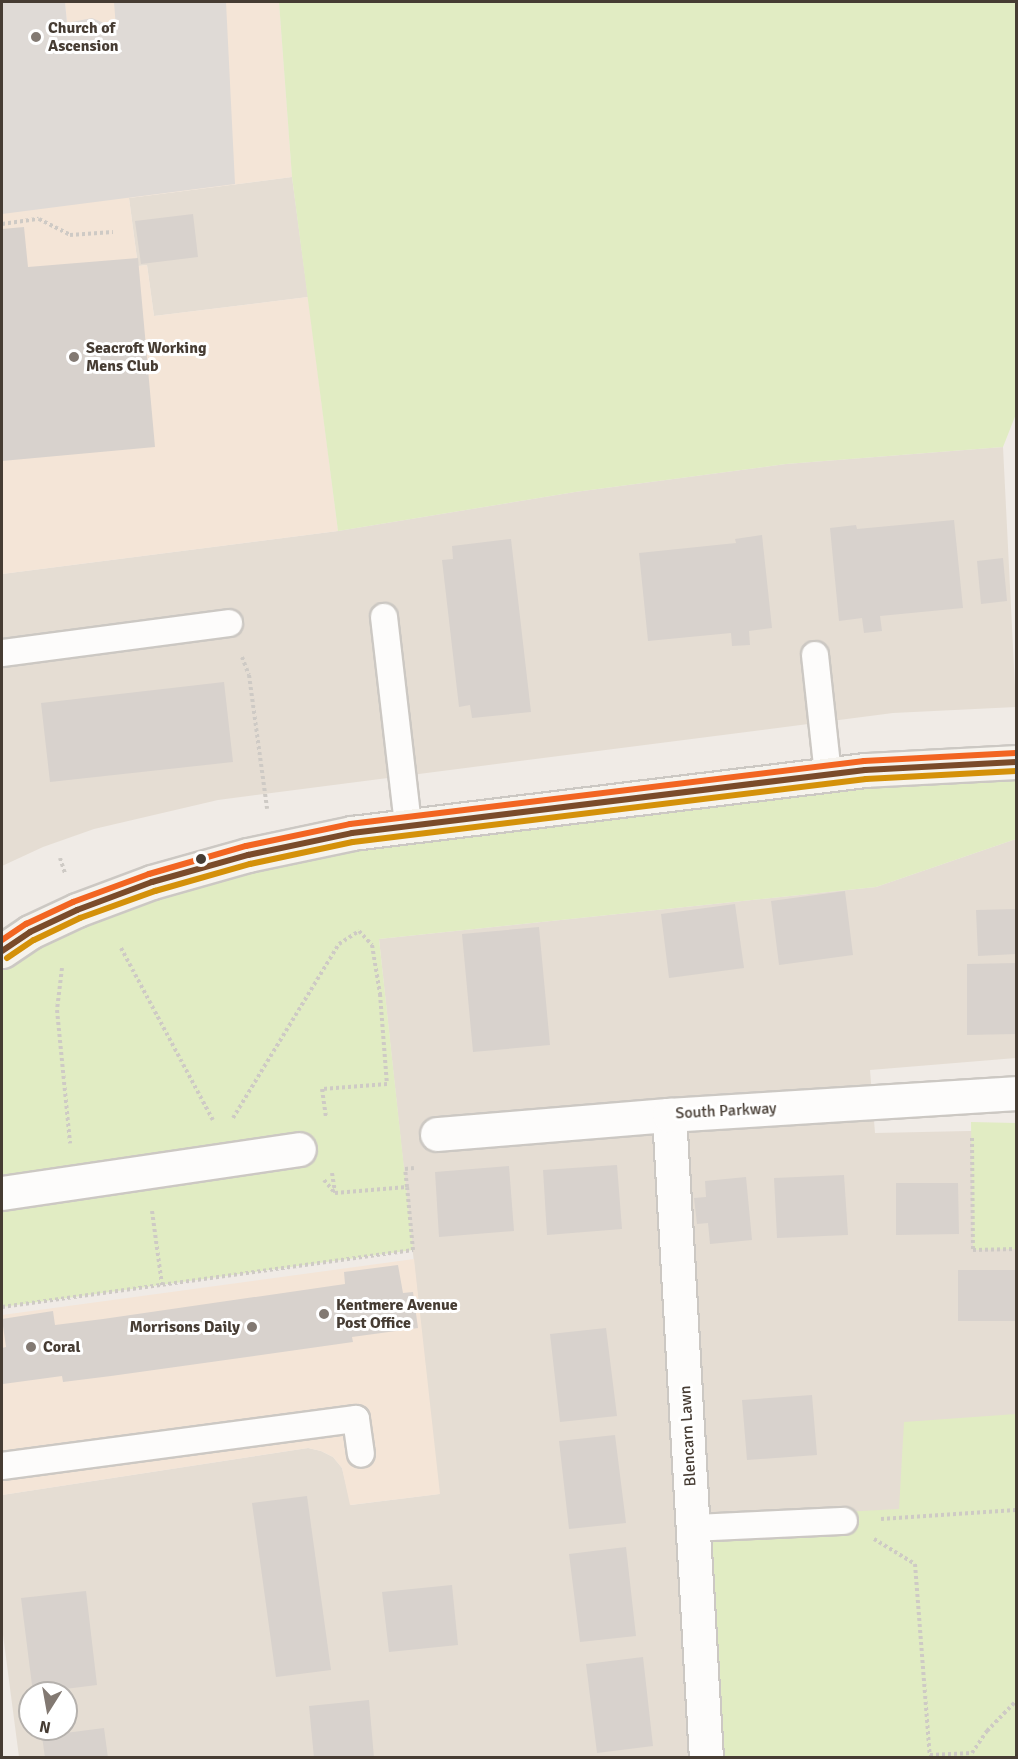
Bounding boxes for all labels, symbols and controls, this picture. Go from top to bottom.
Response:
place label: Church of Ascension [48,18,118,56]
marker: Church of Ascension [29,30,43,44]
place label: Seacroft Working Mens Club [86,338,206,376]
marker: Seacroft Working Mens Club [67,350,81,364]
unlabelled marker [195,853,207,865]
street label: South Parkway [675,1099,777,1123]
place label: Kentmere Avenue Post Office [336,1295,458,1333]
marker: Kentmere Avenue Post Office [317,1307,331,1321]
place label: Morrisons Daily [129,1317,240,1337]
marker: Morrisons Daily [245,1320,259,1334]
place label: Coral [43,1337,80,1357]
marker: Coral [24,1340,38,1354]
street label: Blencarn Lawn [676,1385,700,1487]
north arrow [18,1681,78,1741]
text: N [38,1716,52,1738]

